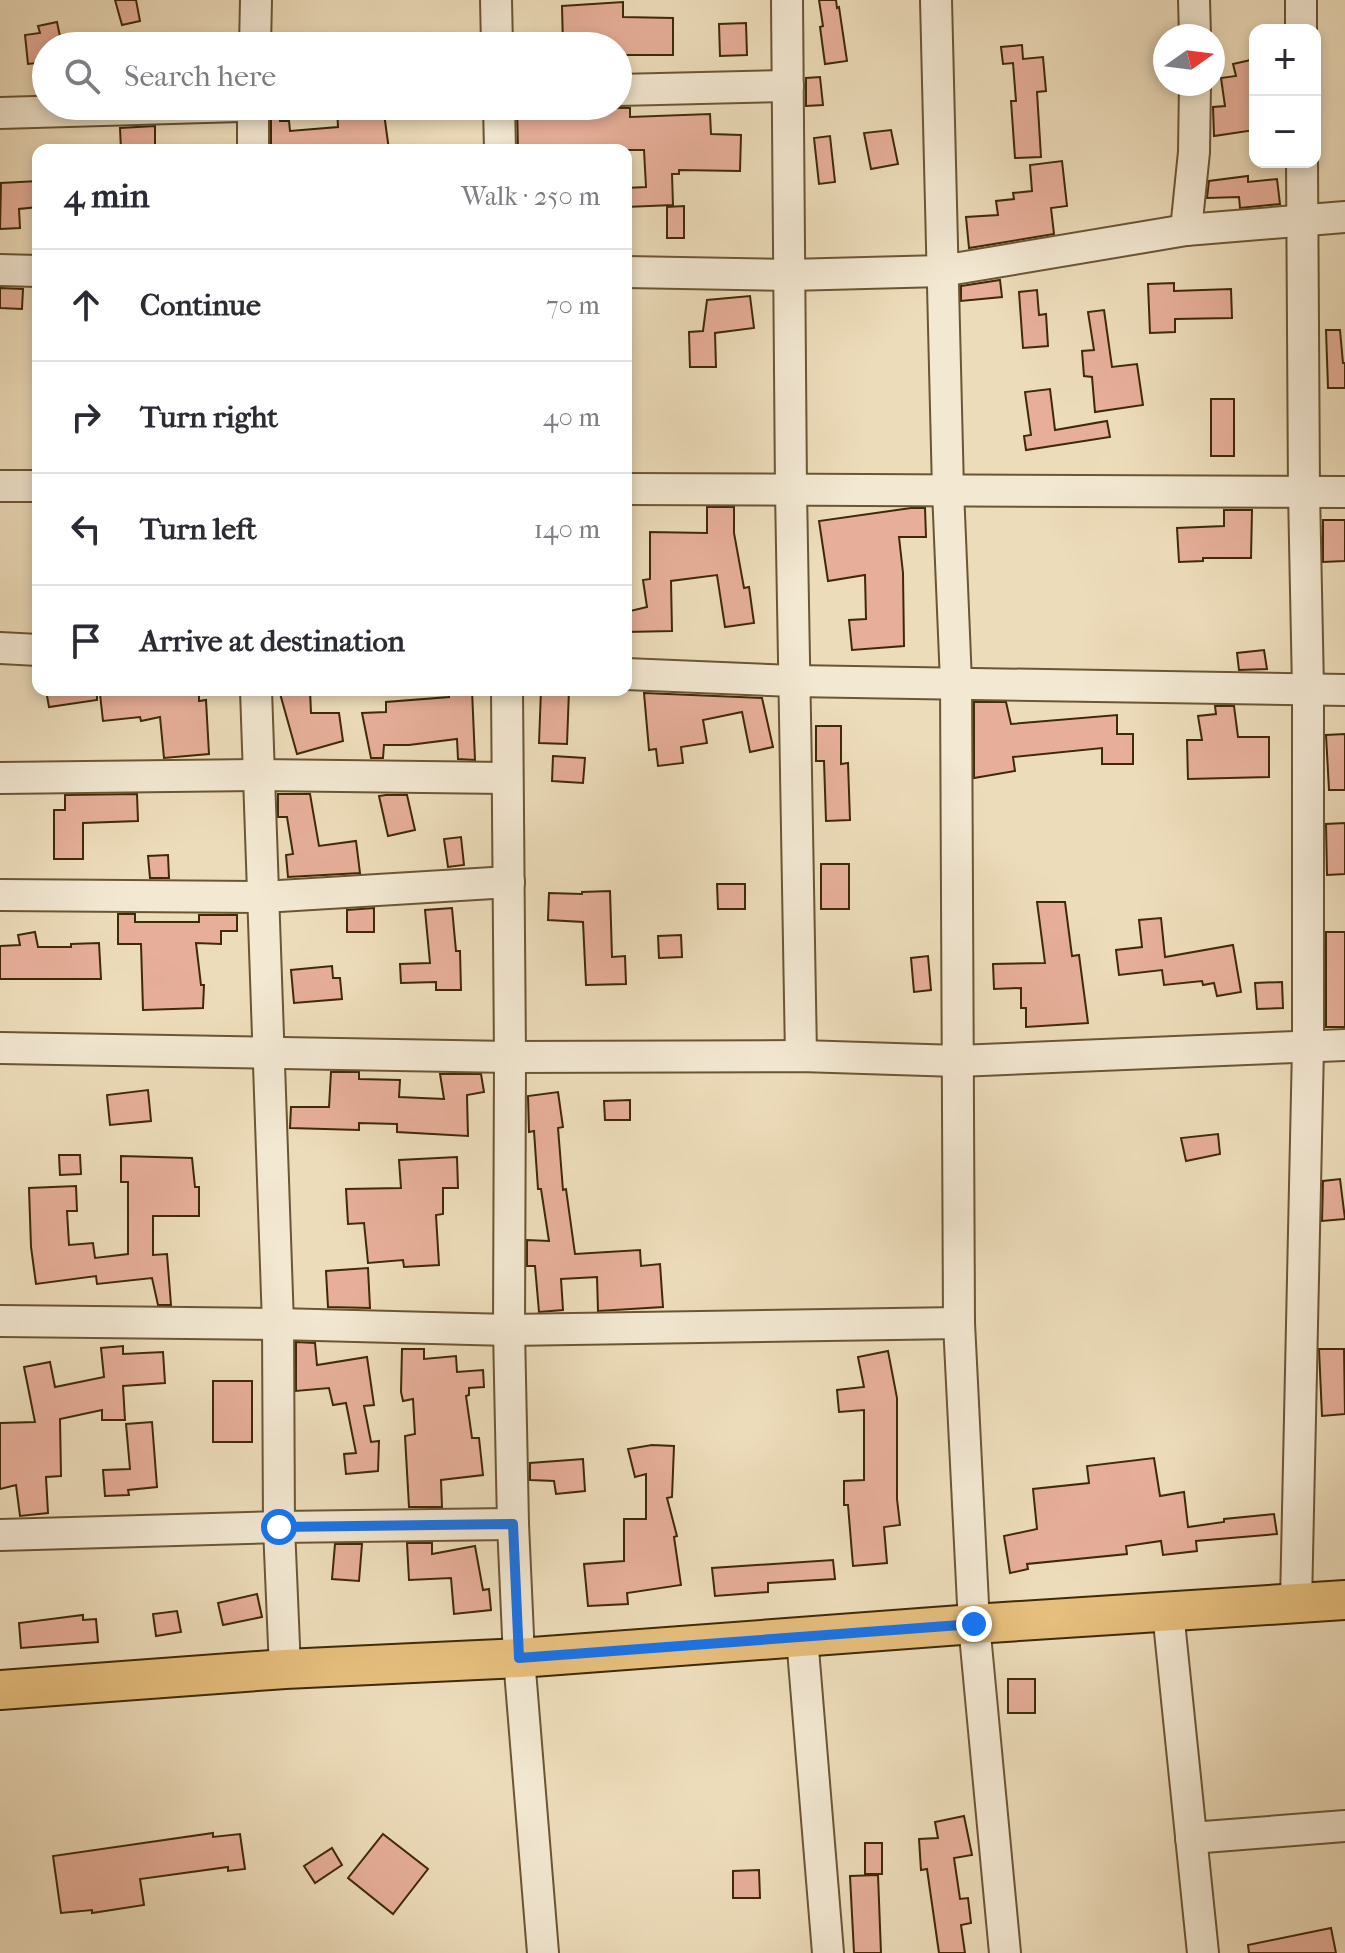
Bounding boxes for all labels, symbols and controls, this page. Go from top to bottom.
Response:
north arrow [1153,24,1225,96]
map controls [1249,24,1321,168]
button: + [1249,24,1321,96]
search box [32,32,632,120]
icon: search [60,54,104,98]
text: Search here [124,59,276,94]
button: − [1249,96,1321,168]
text: 4 min [64,176,149,216]
text: Walk · 250 m [461,181,600,212]
icon: ahead [64,283,108,327]
text: Continue [140,288,261,323]
text: 70 m [546,290,600,321]
icon: right [64,395,108,439]
text: Turn right [140,400,278,435]
text: 40 m [543,402,600,433]
icon: left [64,507,108,551]
text: Turn left [140,512,257,547]
text: 140 m [534,514,600,545]
icon: arrive [64,619,108,663]
text: Arrive at destination [140,624,405,659]
route start [261,1509,297,1545]
route end [956,1606,992,1642]

